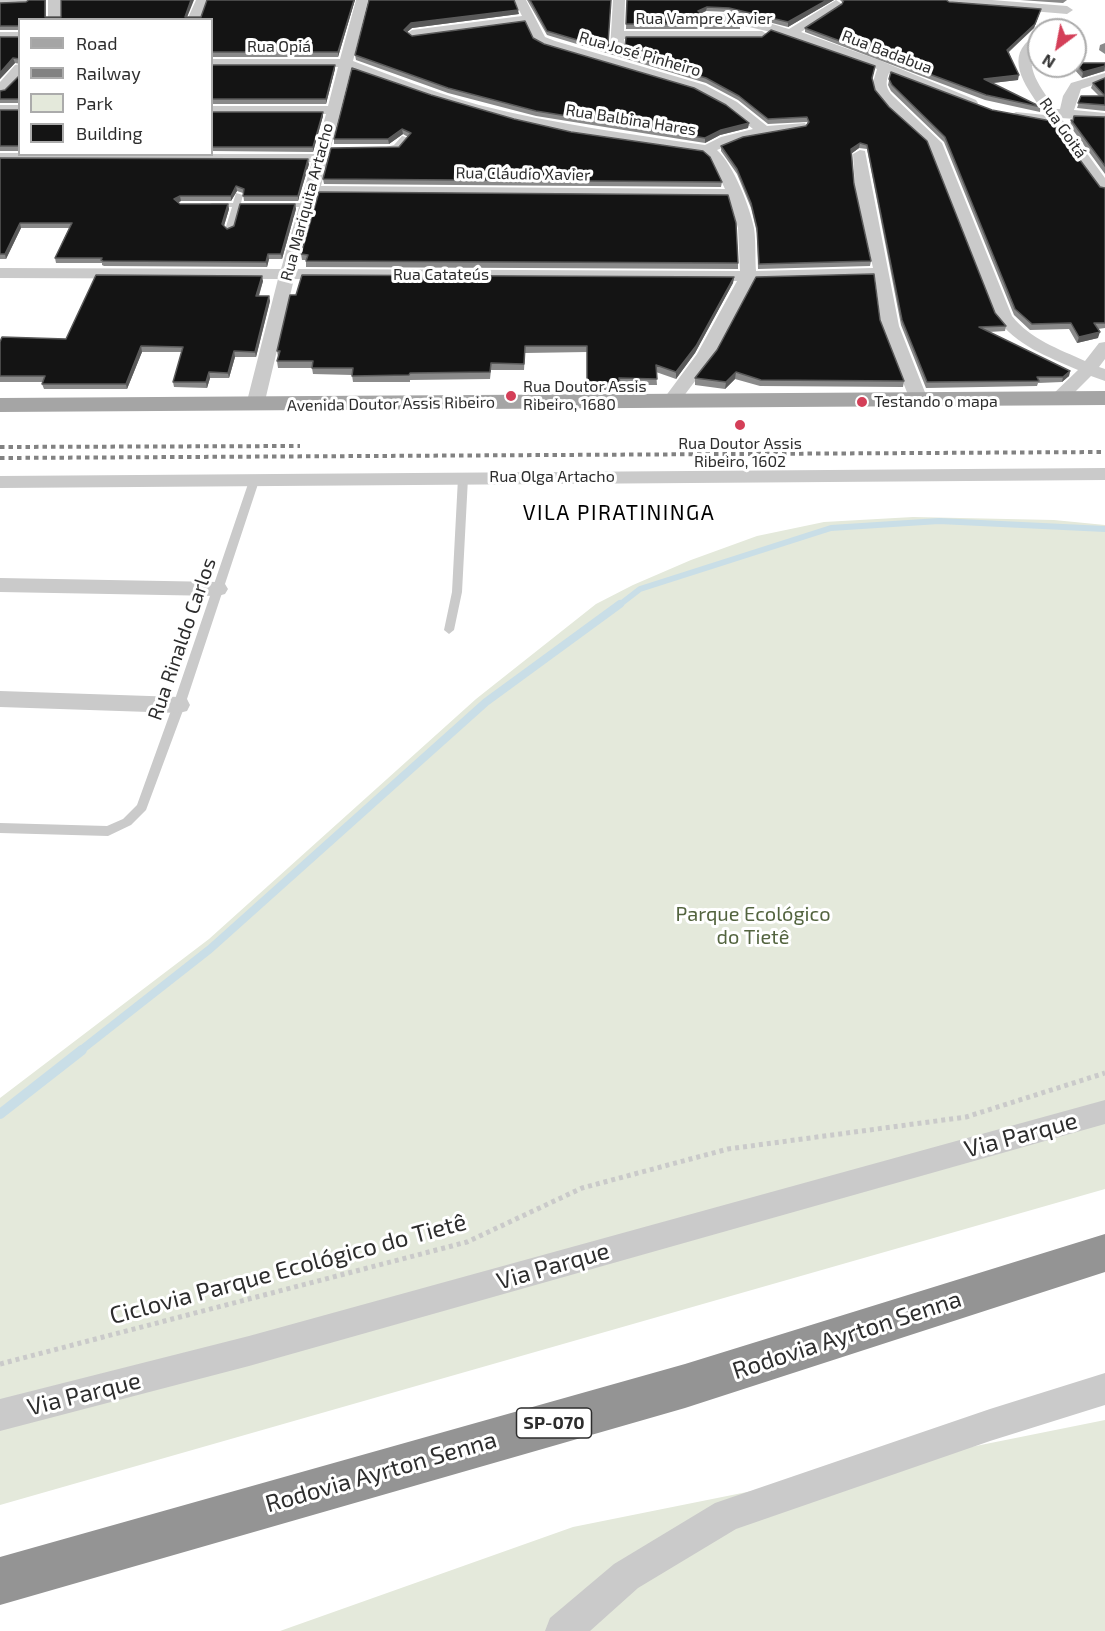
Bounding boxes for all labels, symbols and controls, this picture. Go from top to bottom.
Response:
street label: Rua Vampre Xavier [635,9,773,29]
legend [18,18,213,156]
north arrow [1027,18,1087,78]
street label: Rua Badabua [839,26,935,78]
street label: Rua José Pinheiro [577,27,703,81]
text: Road [76,32,117,54]
street label: Rua Opiá [247,37,311,57]
text: N [1038,51,1058,73]
text: Railway [76,62,141,84]
text: Park [76,92,113,114]
street label: Rua Goitá [1035,94,1091,162]
street label: Rua Balbina Hares [564,100,698,140]
street label: Rua Mariquita Artacho [277,121,337,283]
text: Building [76,122,143,144]
street label: Rua Cláudio Xavier [455,163,591,185]
street label: Rua Catateús [393,265,489,285]
place label: Rua Doutor Assis Ribeiro, 1680 [523,377,647,415]
marker: Rua Doutor Assis Ribeiro, 1680 [504,389,518,403]
place label: Testando o mapa [874,392,998,412]
street label: Avenida Doutor Assis Ribeiro [287,393,495,415]
marker: Testando o mapa [855,395,869,409]
marker: Rua Doutor Assis Ribeiro, 1602 [733,418,747,432]
place label: Rua Doutor Assis Ribeiro, 1602 [678,434,802,472]
street label: Rua Olga Artacho [489,467,615,487]
district label: VILA PIRATININGA [523,500,715,526]
street label: Rua Rinaldo Carlos [143,555,221,723]
park label: Parque Ecológico do Tietê [675,902,831,949]
street label: Via Parque [961,1106,1081,1164]
street label: Ciclovia Parque Ecológico do Tietê [106,1207,470,1331]
street label: Via Parque [493,1236,613,1296]
street label: Rodovia Ayrton Senna [729,1284,965,1386]
street label: Via Parque [24,1366,144,1422]
road number: SP-070 [516,1408,592,1438]
street label: Rodovia Ayrton Senna [262,1425,500,1519]

